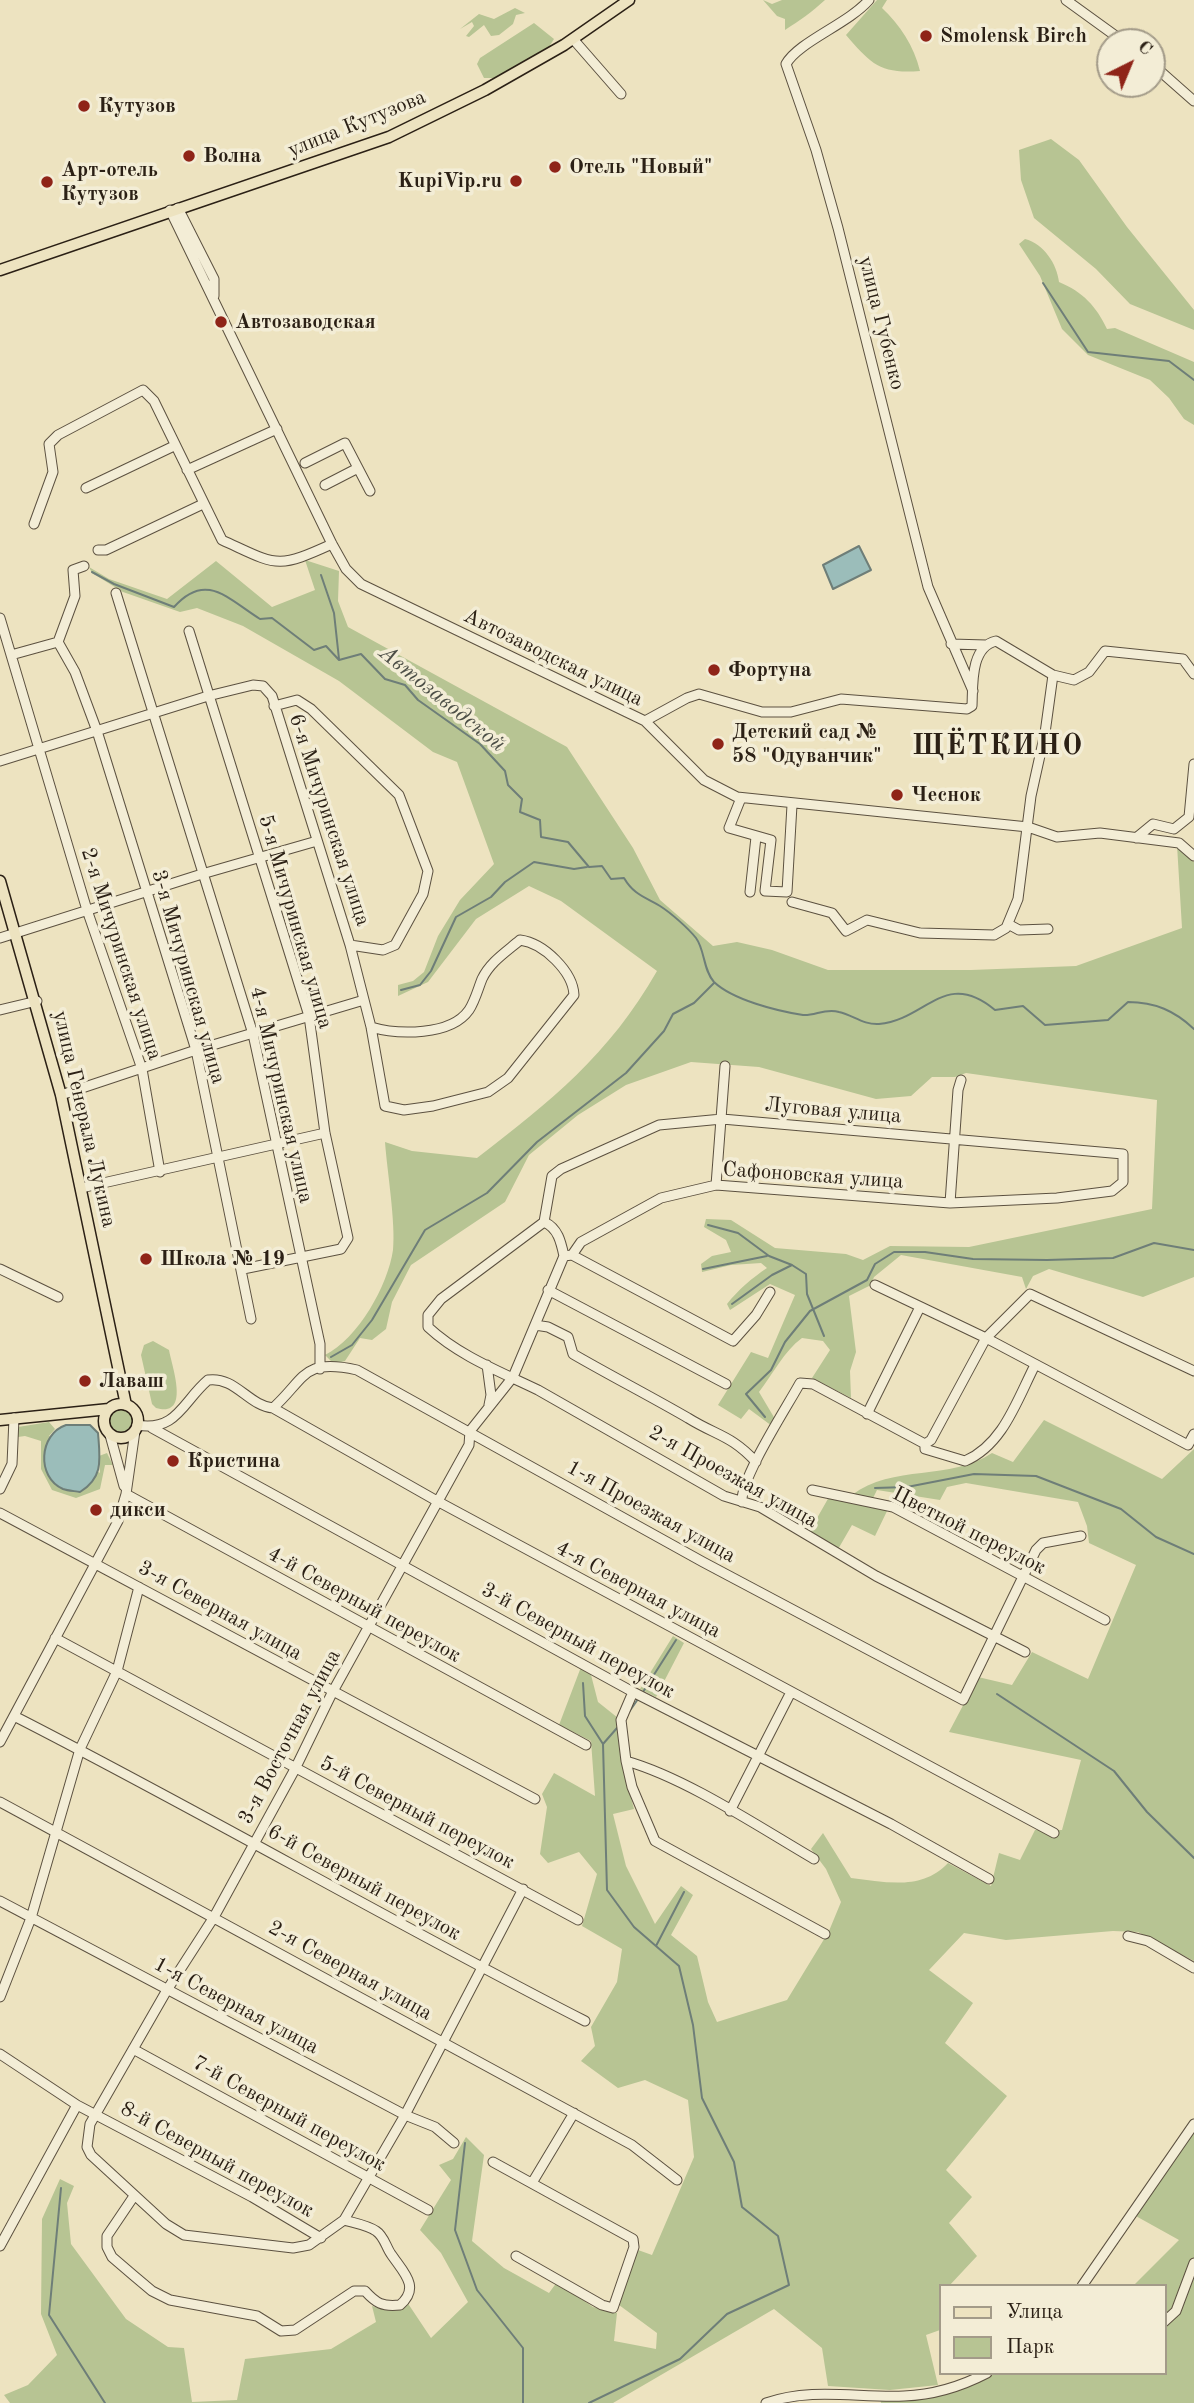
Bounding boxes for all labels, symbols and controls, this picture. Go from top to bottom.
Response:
place label: Smolensk Birch [940,23,1087,49]
marker: Smolensk Birch [918,28,934,44]
north arrow [1096,28,1166,98]
text: С [1133,38,1155,60]
street label: улица Кутузова [284,85,430,163]
place label: Кутузов [98,93,176,119]
marker: Кутузов [76,98,92,114]
place label: Волна [203,143,261,169]
marker: Волна [181,148,197,164]
place label: Отель "Новый" [569,154,712,180]
place label: Арт-отель Кутузов [61,157,158,207]
marker: Отель "Новый" [547,159,563,175]
place label: KupiVip.ru [398,168,502,194]
marker: KupiVip.ru [508,173,524,189]
marker: Арт-отель Кутузов [39,174,55,190]
street label: улица Губенко [852,254,910,392]
place label: Автозаводская [235,309,376,335]
marker: Автозаводская [213,314,229,330]
street label: Автозаводская улица [459,604,647,712]
water label: Автозаводской [373,639,511,759]
place label: Фортуна [728,657,812,683]
marker: Фортуна [706,662,722,678]
street label: 6-я Мичуринская улица [283,711,375,929]
place label: Детский сад № 58 "Одуванчик" [732,719,881,769]
district label: ЩЁТКИНО [913,730,1083,764]
marker: Детский сад № 58 "Одуванчик" [710,736,726,752]
place label: Чеснок [911,782,981,808]
marker: Чеснок [889,787,905,803]
street label: 5-я Мичуринская улица [252,812,338,1032]
street label: 2-я Мичуринская улица [75,845,167,1063]
street label: 3-я Мичуринская улица [145,867,231,1087]
street label: 4-я Мичуринская улица [244,984,318,1206]
street label: улица Генерала Лукина [47,1008,121,1230]
street label: Луговая улица [764,1092,902,1130]
street label: Сафоновская улица [722,1157,904,1195]
place label: Школа № 19 [160,1246,285,1272]
marker: Школа № 19 [138,1251,154,1267]
place label: Лаваш [99,1368,164,1394]
marker: Лаваш [77,1373,93,1389]
street label: 2-я Проезжая улица [644,1420,822,1534]
place label: Кристина [187,1448,280,1474]
marker: Кристина [165,1453,181,1469]
street label: 1-я Проезжая улица [562,1455,740,1569]
street label: Цветной переулок [888,1481,1050,1581]
place label: дикси [110,1497,166,1523]
marker: дикси [88,1502,104,1518]
street label: 4-я Северная улица [551,1536,725,1644]
street label: 4-й Северный переулок [263,1541,465,1669]
street label: 3-я Северная улица [134,1555,306,1667]
street label: 3-й Северный переулок [477,1577,679,1705]
street label: 3-я Восточная улица [233,1645,347,1829]
street label: 5-й Северный переулок [315,1751,519,1875]
street label: 6-й Северный переулок [263,1819,465,1947]
street label: 2-я Северная улица [264,1915,436,2027]
street label: 1-я Северная улица [149,1952,323,2060]
street label: 7-й Северный переулок [188,2050,390,2178]
street label: 8-й Северный переулок [116,2096,318,2224]
legend [939,2284,1166,2375]
text: Улица [1006,2302,1063,2323]
text: Парк [1006,2337,1054,2358]

